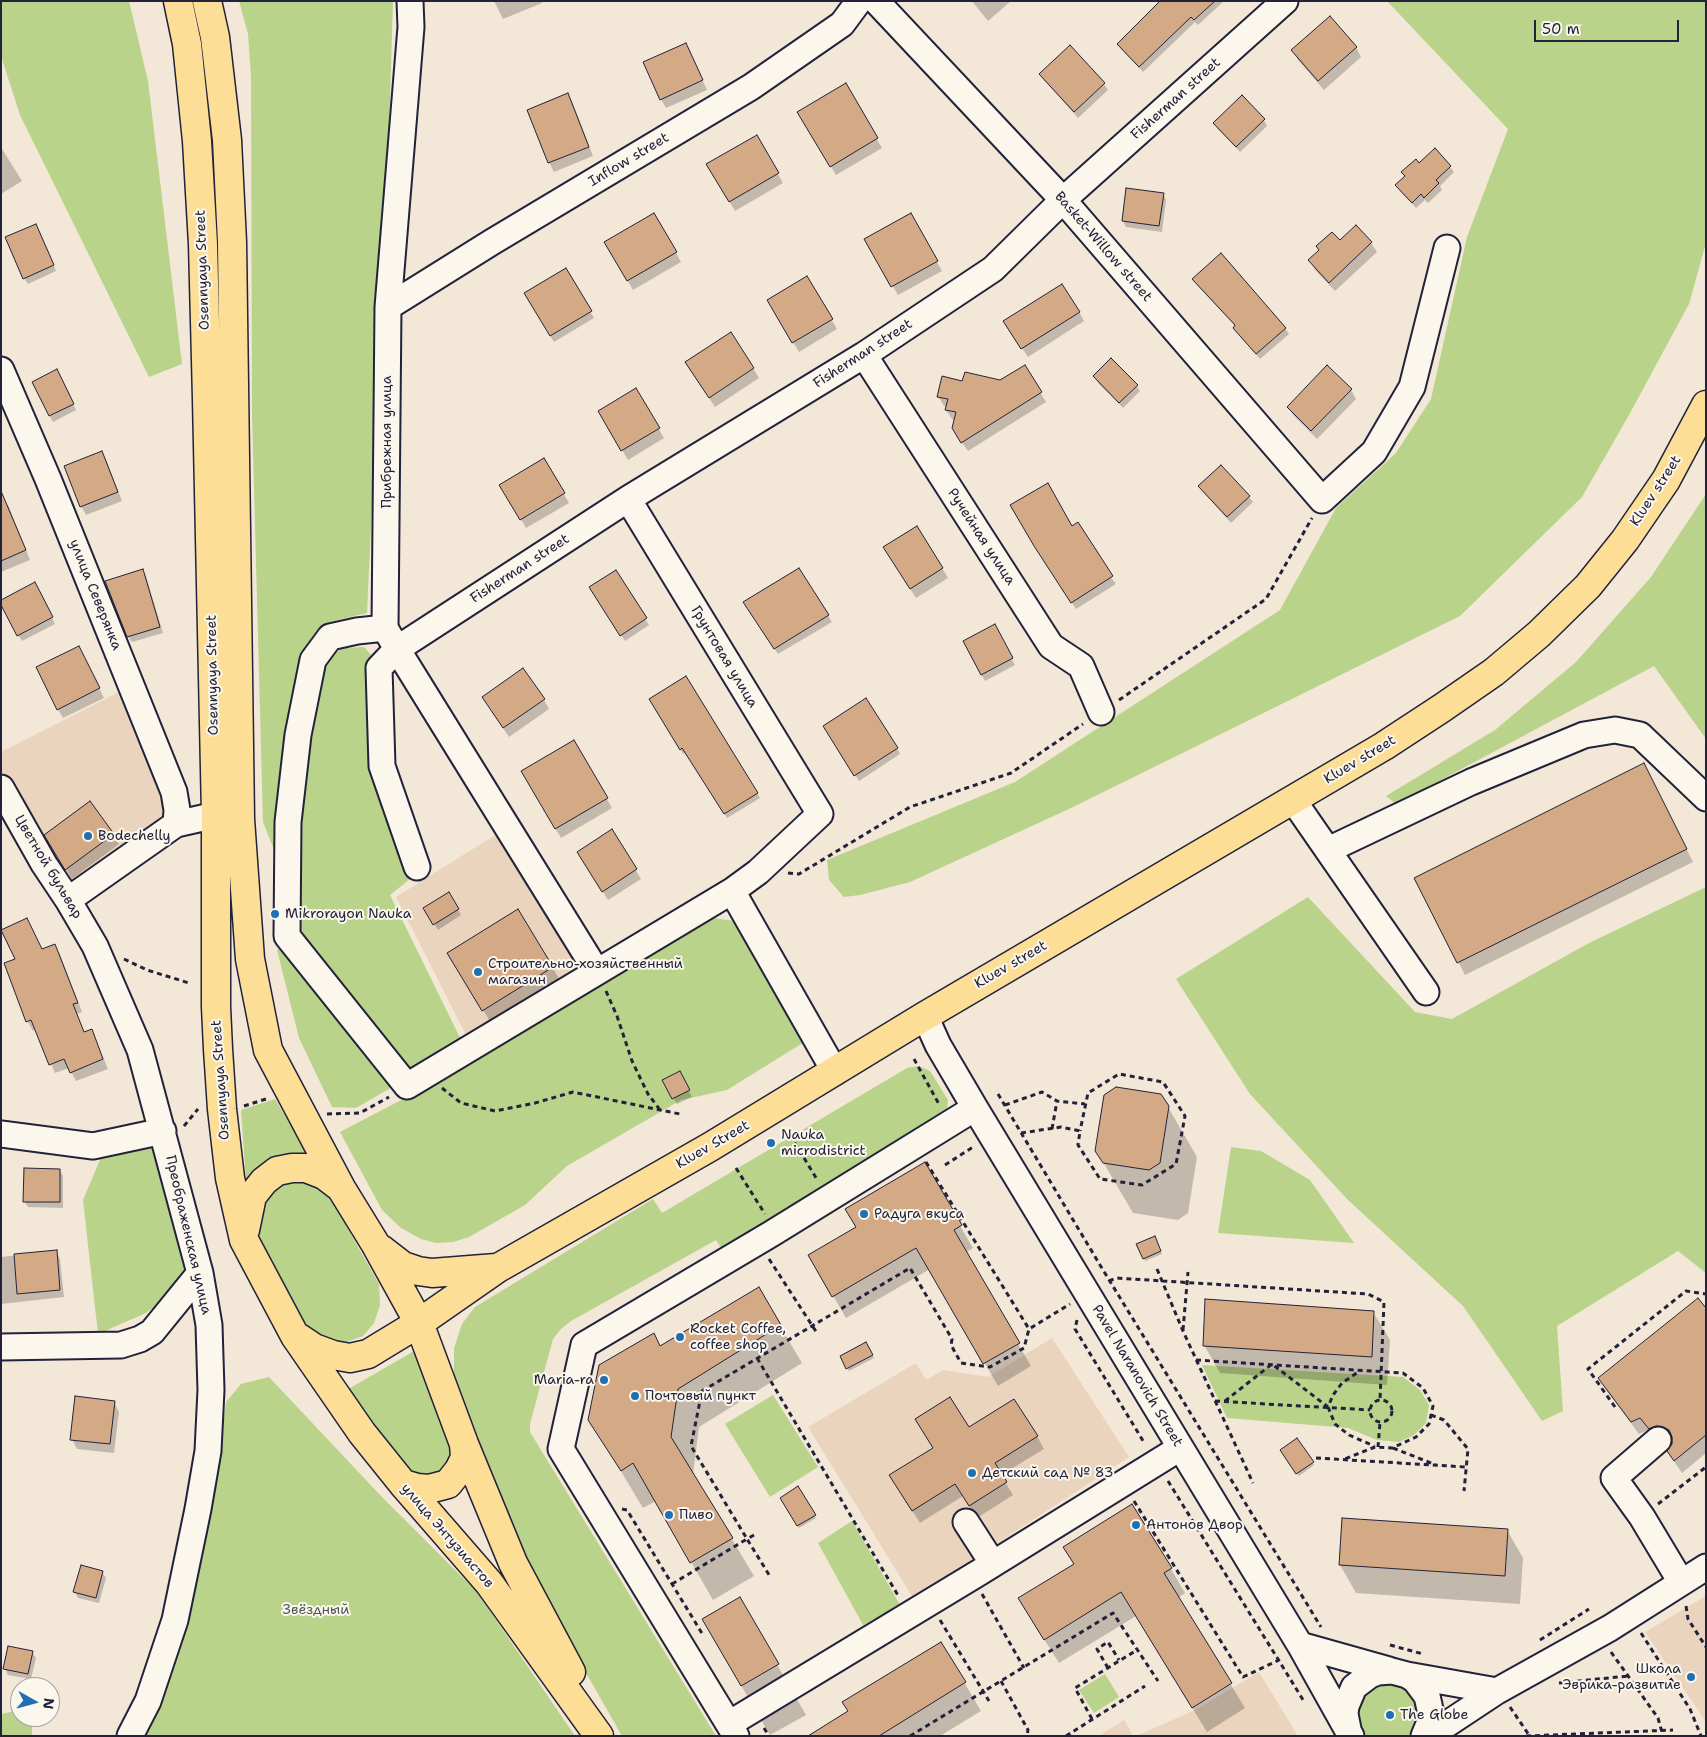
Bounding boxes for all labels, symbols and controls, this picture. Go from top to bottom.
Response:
scale bar [1537,10,1682,42]
text: 50 m [1542,19,1580,39]
street label: Fisherman street [1128,54,1224,144]
street label: Inflow street [586,130,672,190]
street label: Basket-Willow street [1051,189,1155,305]
street label: Osennyaya Street [193,210,213,330]
street label: Fisherman street [810,316,916,392]
street label: Прибрежная улица [379,376,395,508]
street label: Kluev street [1627,452,1685,530]
street label: Ручейная улица [944,486,1018,588]
street label: Fisherman street [467,531,573,607]
street label: улица Северянка [65,537,125,653]
street label: Грунтовая улица [687,603,761,711]
street label: Osennyaya Street [204,615,222,735]
street label: Kluev street [1321,732,1399,788]
street label: Цветной бульвар [10,812,86,922]
place label: Bodechelly [98,828,170,844]
marker: Bodechelly [82,830,94,842]
place label: Mikrorayon Nauka [285,906,411,922]
marker: Mikrorayon Nauka [269,908,281,920]
street label: Kluev street [972,937,1050,993]
place label: Строительно-хозяйственный магазин [488,956,683,989]
marker: Строительно-хозяйственный магазин [472,966,484,978]
street label: Osennyaya Street [208,1019,234,1141]
street label: Kluev Street [673,1117,753,1173]
place label: Nauka microdistrict [781,1127,866,1160]
marker: Nauka microdistrict [765,1137,777,1149]
street label: Преображенская улица [162,1154,214,1316]
place label: Радуга вкуса [874,1206,964,1222]
marker: Радуга вкуса [858,1208,870,1220]
street label: Pavel Naranovich Street [1088,1302,1186,1450]
place label: Rocket Coffee, coffee shop [690,1321,786,1354]
marker: Rocket Coffee, coffee shop [674,1331,686,1343]
place label: Maria-ra [534,1372,594,1388]
marker: Maria-ra [598,1374,610,1386]
place label: Почтовый пункт [645,1388,756,1404]
marker: Почтовый пункт [629,1390,641,1402]
place label: Детский сад № 83 [982,1465,1114,1481]
marker: Детский сад № 83 [966,1467,978,1479]
street label: улица Энтузиастов [397,1480,497,1592]
place label: Пиво [679,1507,713,1523]
marker: Пиво [663,1509,675,1521]
place label: Антонов Двор [1146,1517,1243,1533]
marker: Антонов Двор [1130,1519,1142,1531]
park label: Звёздный [283,1602,349,1618]
place label: Школа Эврика-развитие [1563,1661,1681,1694]
marker: Школа Эврика-развитие [1685,1671,1697,1683]
north arrow [10,1677,60,1727]
text: N [39,1697,59,1710]
place label: The Globe [1400,1707,1468,1723]
marker: The Globe [1384,1709,1396,1721]

